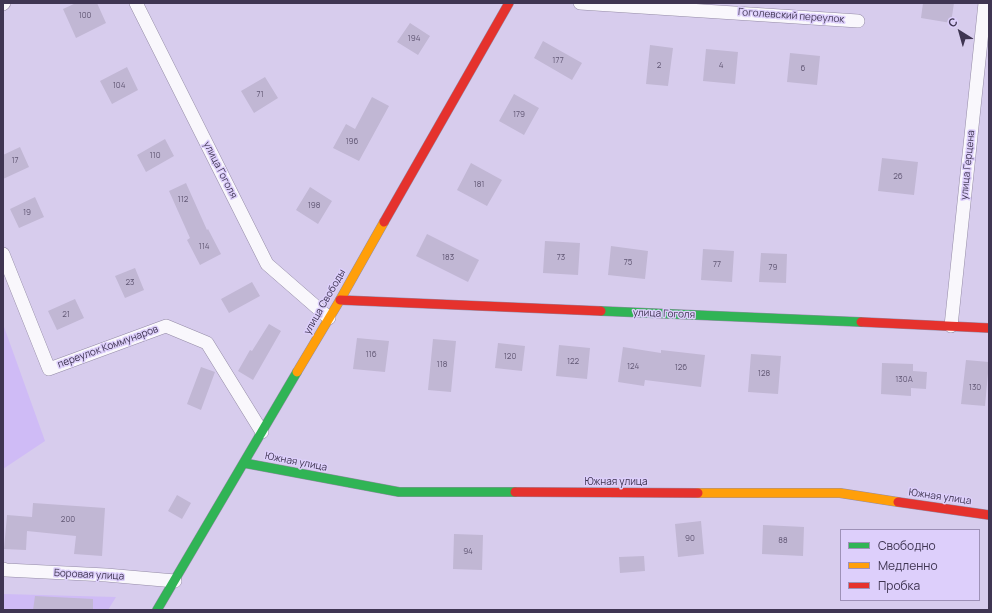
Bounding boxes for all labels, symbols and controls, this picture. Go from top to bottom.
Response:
street label: Гоголевский переулок [737,6,845,26]
house number: 100 [79,11,91,21]
north arrow [940,12,980,52]
text: С [945,14,960,30]
house number: 194 [408,34,420,44]
house number: 177 [552,56,564,66]
house number: 2 [657,61,661,71]
house number: 4 [719,61,723,71]
house number: 6 [801,64,805,74]
house number: 104 [113,81,125,91]
house number: 71 [256,90,264,100]
house number: 179 [513,110,525,120]
street label: улица Герцена [958,130,978,200]
house number: 196 [345,137,359,147]
street label: улица Гоголя [200,139,240,201]
house number: 110 [149,151,161,161]
house number: 17 [11,156,19,166]
house number: 26 [893,172,903,182]
house number: 181 [474,180,484,190]
house number: 112 [178,195,188,205]
house number: 198 [308,201,320,211]
house number: 19 [23,208,31,218]
house number: 114 [199,242,209,252]
house number: 183 [442,253,454,263]
house number: 73 [557,253,565,263]
house number: 75 [624,258,632,268]
house number: 77 [713,260,721,270]
house number: 79 [769,263,777,273]
street label: улица Свободы [302,267,348,337]
house number: 23 [126,278,134,288]
street label: улица Гоголя [633,307,695,321]
house number: 21 [62,310,70,320]
street label: переулок Коммунаров [56,323,160,371]
house number: 116 [365,350,377,360]
house number: 120 [504,352,516,362]
house number: 122 [567,357,579,367]
house number: 118 [437,360,447,370]
house number: 124 [627,362,639,372]
house number: 126 [675,363,687,373]
house number: 128 [758,369,770,379]
house number: 130А [895,375,913,385]
house number: 130 [969,383,981,393]
street label: Южная улица [264,450,328,474]
street label: Южная улица [584,476,648,488]
street label: Южная улица [908,487,972,507]
house number: 200 [61,515,75,525]
legend [840,529,980,601]
house number: 90 [685,534,695,544]
house number: 88 [778,536,788,546]
text: Свободно [878,537,936,554]
house number: 94 [463,547,473,557]
text: Медленно [878,557,938,574]
street label: Боровая улица [53,567,125,583]
text: Пробка [878,577,920,594]

